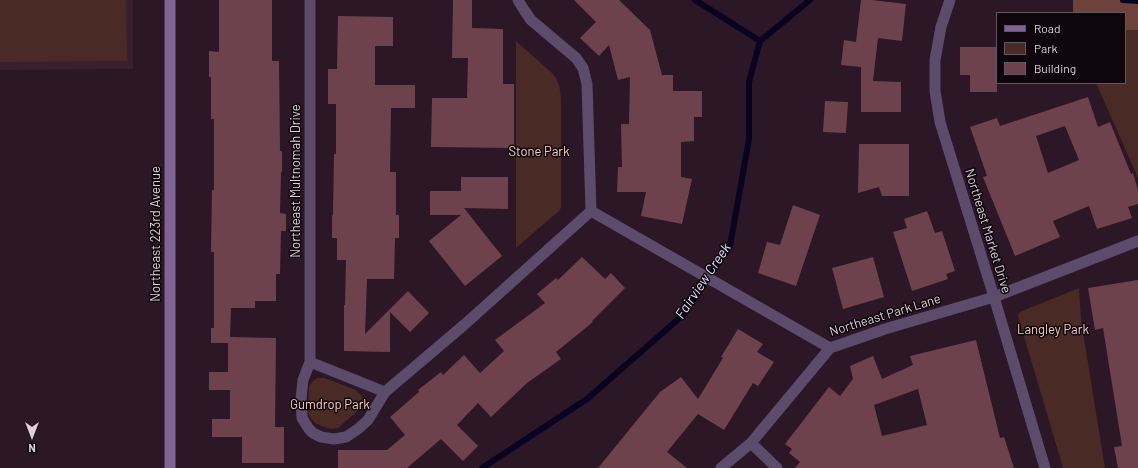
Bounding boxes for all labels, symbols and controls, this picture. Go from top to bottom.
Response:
legend [996,12,1126,84]
text: Road [1034,21,1061,35]
text: Park [1034,41,1058,55]
text: Building [1034,61,1076,75]
street label: Northeast Multnomah Drive [288,104,304,258]
park label: Stone Park [508,144,570,160]
street label: Northeast 223rd Avenue [148,166,164,302]
street label: Northeast Market Drive [962,167,1014,295]
water label: Fairview Creek [672,240,734,322]
street label: Northeast Park Lane [827,291,943,339]
park label: Langley Park [1017,322,1089,338]
park label: Gumdrop Park [290,397,370,413]
north arrow [12,416,52,456]
text: N [28,442,36,455]

